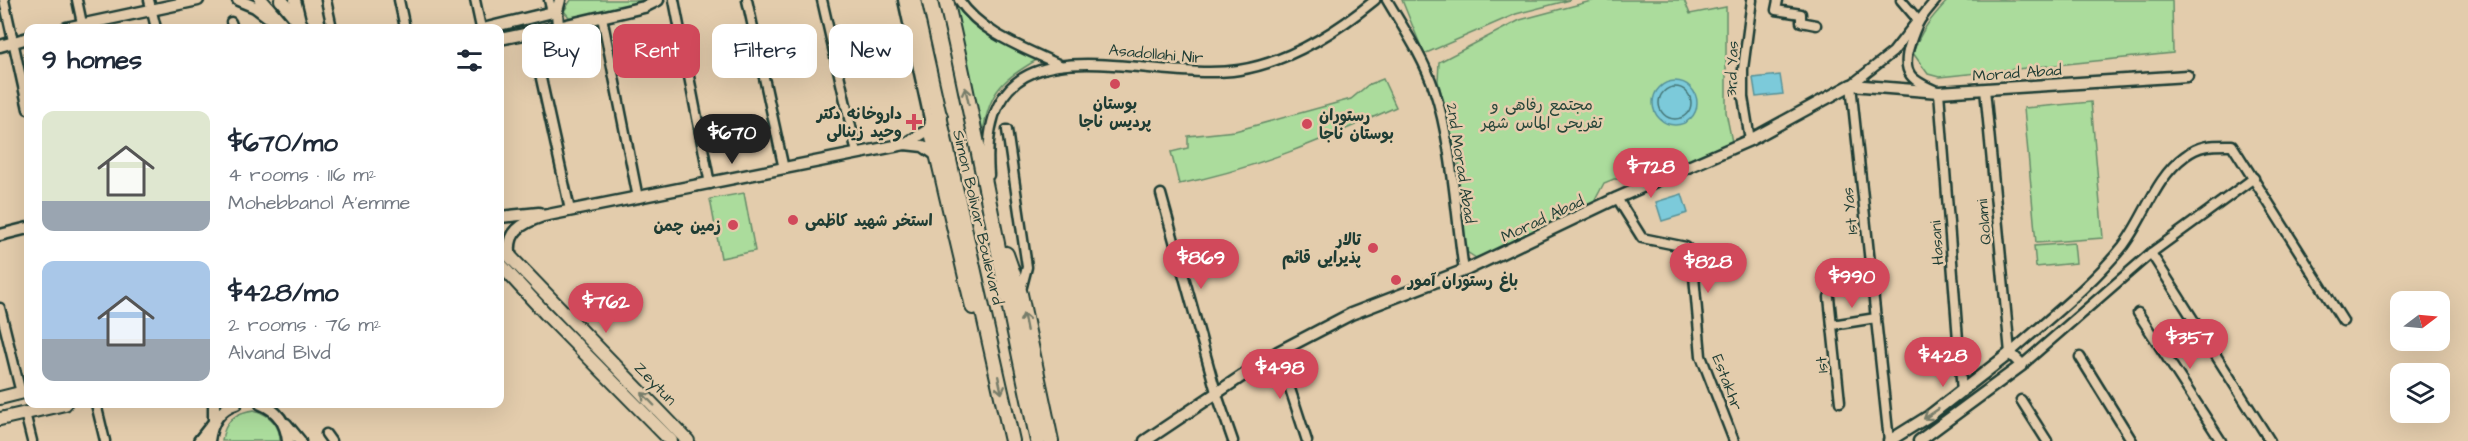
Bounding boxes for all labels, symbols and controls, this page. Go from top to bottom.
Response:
chip: Buy [522,24,601,78]
chip: Rent [613,24,700,78]
chip: Filters [712,24,817,78]
chip: New [829,24,913,78]
street label: Asadollahi Nir [1108,39,1204,69]
street label: 3rd Yas [1720,41,1744,98]
text: 9 homes [42,42,142,78]
icon: filters [453,44,486,77]
street label: Morad Abad [1972,59,2062,87]
marker: بوستان پردیس ناجا [1108,77,1122,91]
one-way arrow [961,87,972,106]
place label: بوستان پردیس ناجا [1079,93,1152,133]
park label: مجتمع رفاهی و تفریحی الماس شهر [1480,94,1603,134]
street label: 2nd Morad Abad [1441,102,1481,225]
place label: داروخانه دکتر وحید زینالی [815,103,902,143]
place label: رستوران بوستان ناجا [1319,105,1394,145]
pin: $670 [696,114,768,165]
marker: داروخانه دکتر وحید زینالی [907,115,921,129]
marker: رستوران بوستان ناجا [1300,117,1314,131]
text: $670 [708,119,756,147]
text: $670/mo [228,125,338,161]
street label: Simon Bolivar Boulevard [947,128,1009,307]
icon: home [90,135,162,207]
pin: $728 [1615,148,1687,199]
text: $728 [1627,153,1675,181]
text: 4 rooms · 116 m² [228,161,376,189]
street label: 1st Yas [1837,186,1863,236]
text: Mohebbanol A'emme [228,189,410,217]
street label: Morad Abad [1497,190,1588,248]
street label: Qolami [1971,197,1997,246]
place label: استخر شهید کاظمی [805,210,933,232]
marker: استخر شهید کاظمی [786,213,800,227]
place label: زمین چمن [653,215,721,237]
marker: زمین چمن [726,218,740,232]
street label: Hasani [1924,219,1950,266]
place label: تالار پذیرایی قائم [1282,229,1362,270]
pin: $869 [1165,239,1237,290]
marker: تالار پذیرایی قائم [1366,241,1380,255]
pin: $828 [1672,243,1744,294]
text: $869 [1177,244,1225,272]
text: $828 [1684,248,1732,276]
pin: $990 [1816,258,1888,309]
text: $990 [1829,263,1875,291]
place label: باغ رستوران آمور [1406,270,1518,292]
marker: باغ رستوران آمور [1389,273,1403,287]
text: $428/mo [228,275,339,311]
pin: $762 [570,283,642,334]
icon: home [90,285,162,357]
text: $762 [582,288,630,316]
north arrow [2390,291,2450,351]
map controls [2390,291,2450,423]
text: 2 rooms · 76 m² [228,311,381,339]
one-way arrow [1019,313,1031,332]
pin: $357 [2154,319,2226,370]
text: $357 [2166,324,2214,352]
pin: $428 [1907,337,1979,388]
text: Alvand Blvd [228,339,331,367]
text: $428 [1918,342,1968,370]
pin: $498 [1244,349,1316,400]
street label: Estakhr [1706,351,1748,414]
text: $498 [1255,354,1305,382]
street label: 1st [1810,355,1834,374]
street label: Zeytun [628,357,681,411]
button: layers [2390,363,2450,423]
one-way arrow [995,375,1006,394]
one-way arrow [641,391,655,406]
one-way arrow [1923,408,1940,420]

